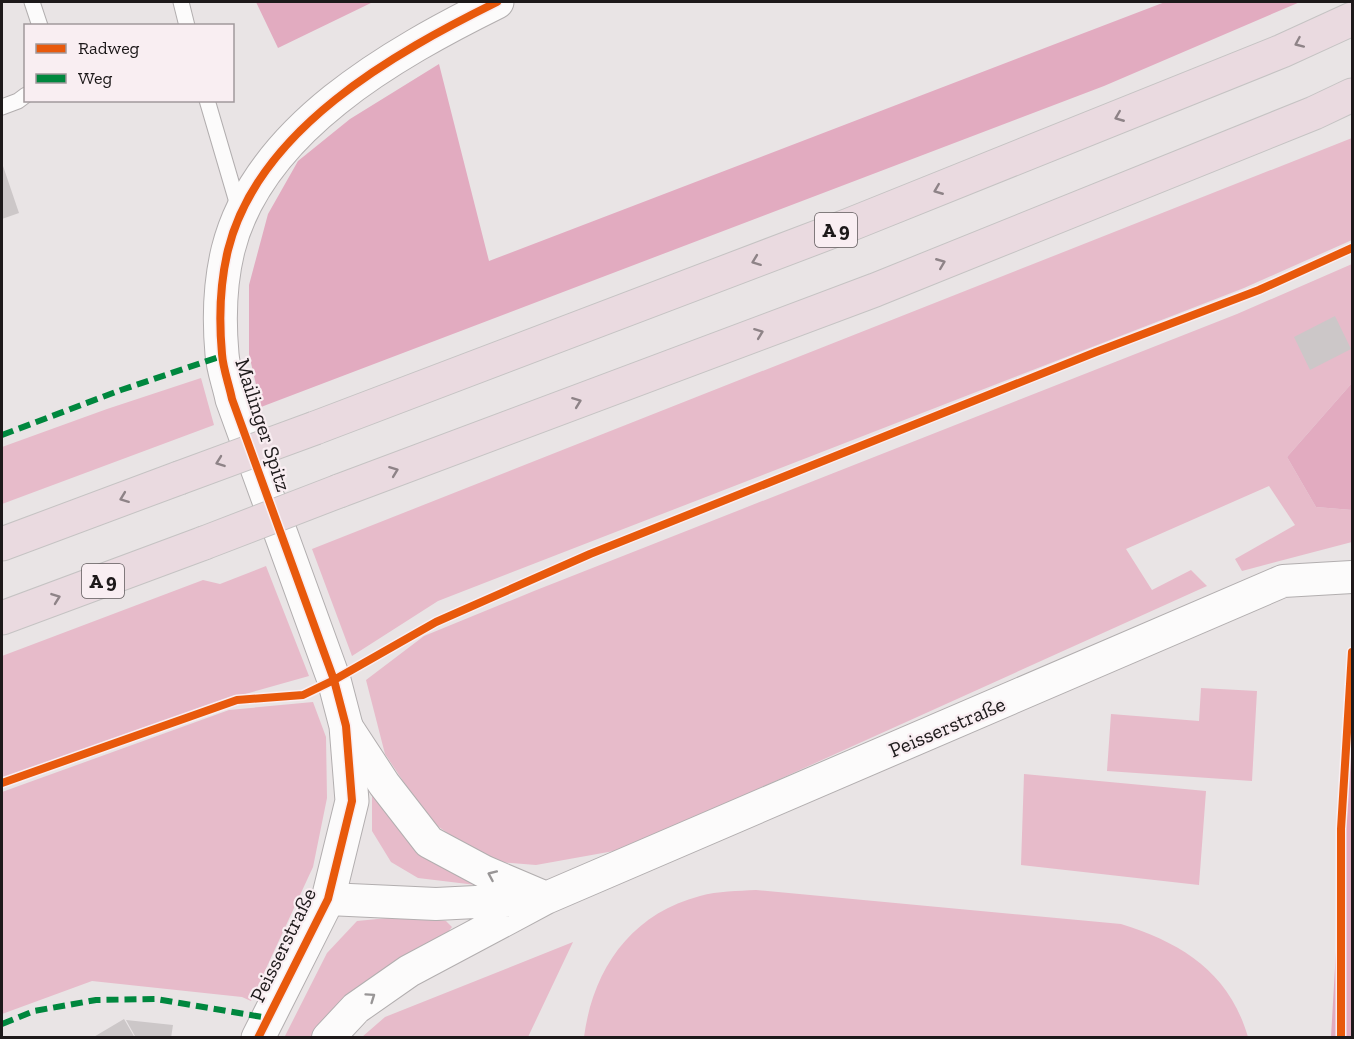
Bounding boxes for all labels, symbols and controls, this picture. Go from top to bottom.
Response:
legend [24,24,234,102]
one-way arrow [1295,36,1306,48]
text: Radweg [78,37,140,59]
text: Weg [78,67,112,89]
one-way arrow [1114,110,1125,122]
one-way arrow [933,183,944,195]
road number: A 9 [815,213,857,247]
one-way arrow [751,253,762,266]
one-way arrow [935,258,946,270]
one-way arrow [753,328,764,341]
street label: Mailinger Spitz [230,355,297,495]
one-way arrow [570,397,581,409]
one-way arrow [215,455,226,468]
one-way arrow [388,465,399,478]
one-way arrow [119,491,130,503]
road number: A 9 [82,564,124,598]
one-way arrow [50,593,61,605]
street label: Peisserstraße [885,691,1009,762]
one-way arrow [488,870,499,882]
street label: Peisserstraße [244,883,321,1006]
one-way arrow [364,994,375,1005]

